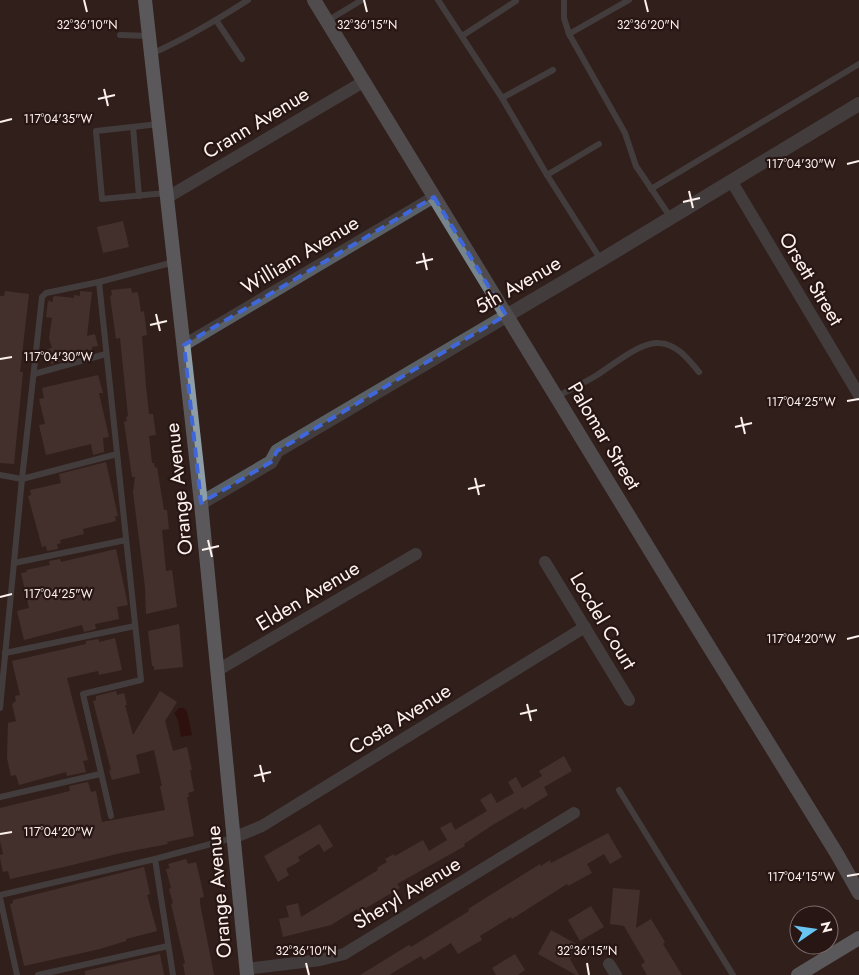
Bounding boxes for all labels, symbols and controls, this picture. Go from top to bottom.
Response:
text: 32°36'10"N [56,16,118,34]
text: 32°36'15"N [337,16,397,34]
text: 32°36'20"N [617,16,679,34]
street label: Crann Avenue [197,80,315,166]
text: 117°04'35"W [24,110,93,128]
text: 117°04'30"W [766,155,836,173]
street label: William Avenue [236,208,364,302]
street label: Orsett Street [772,227,850,331]
street label: 5th Avenue [470,249,566,321]
text: 117°04'30"W [23,348,93,366]
street label: Palomar Street [560,377,648,496]
text: 117°04'25"W [766,393,836,411]
street label: Orange Avenue [158,421,200,557]
street label: Elden Avenue [251,554,365,638]
street label: Locdel Court [563,567,643,675]
text: 117°04'25"W [23,585,93,603]
text: 117°04'20"W [766,630,836,648]
street label: Costa Avenue [343,676,457,762]
text: 117°04'20"W [23,823,93,841]
street label: Orange Avenue [199,825,239,959]
street label: Sheryl Avenue [348,849,466,937]
text: 117°04'15"W [767,868,835,886]
north arrow [789,905,839,955]
text: N [816,919,838,935]
text: 32°36'10"N [275,942,337,960]
text: 32°36'15"N [557,942,617,960]

